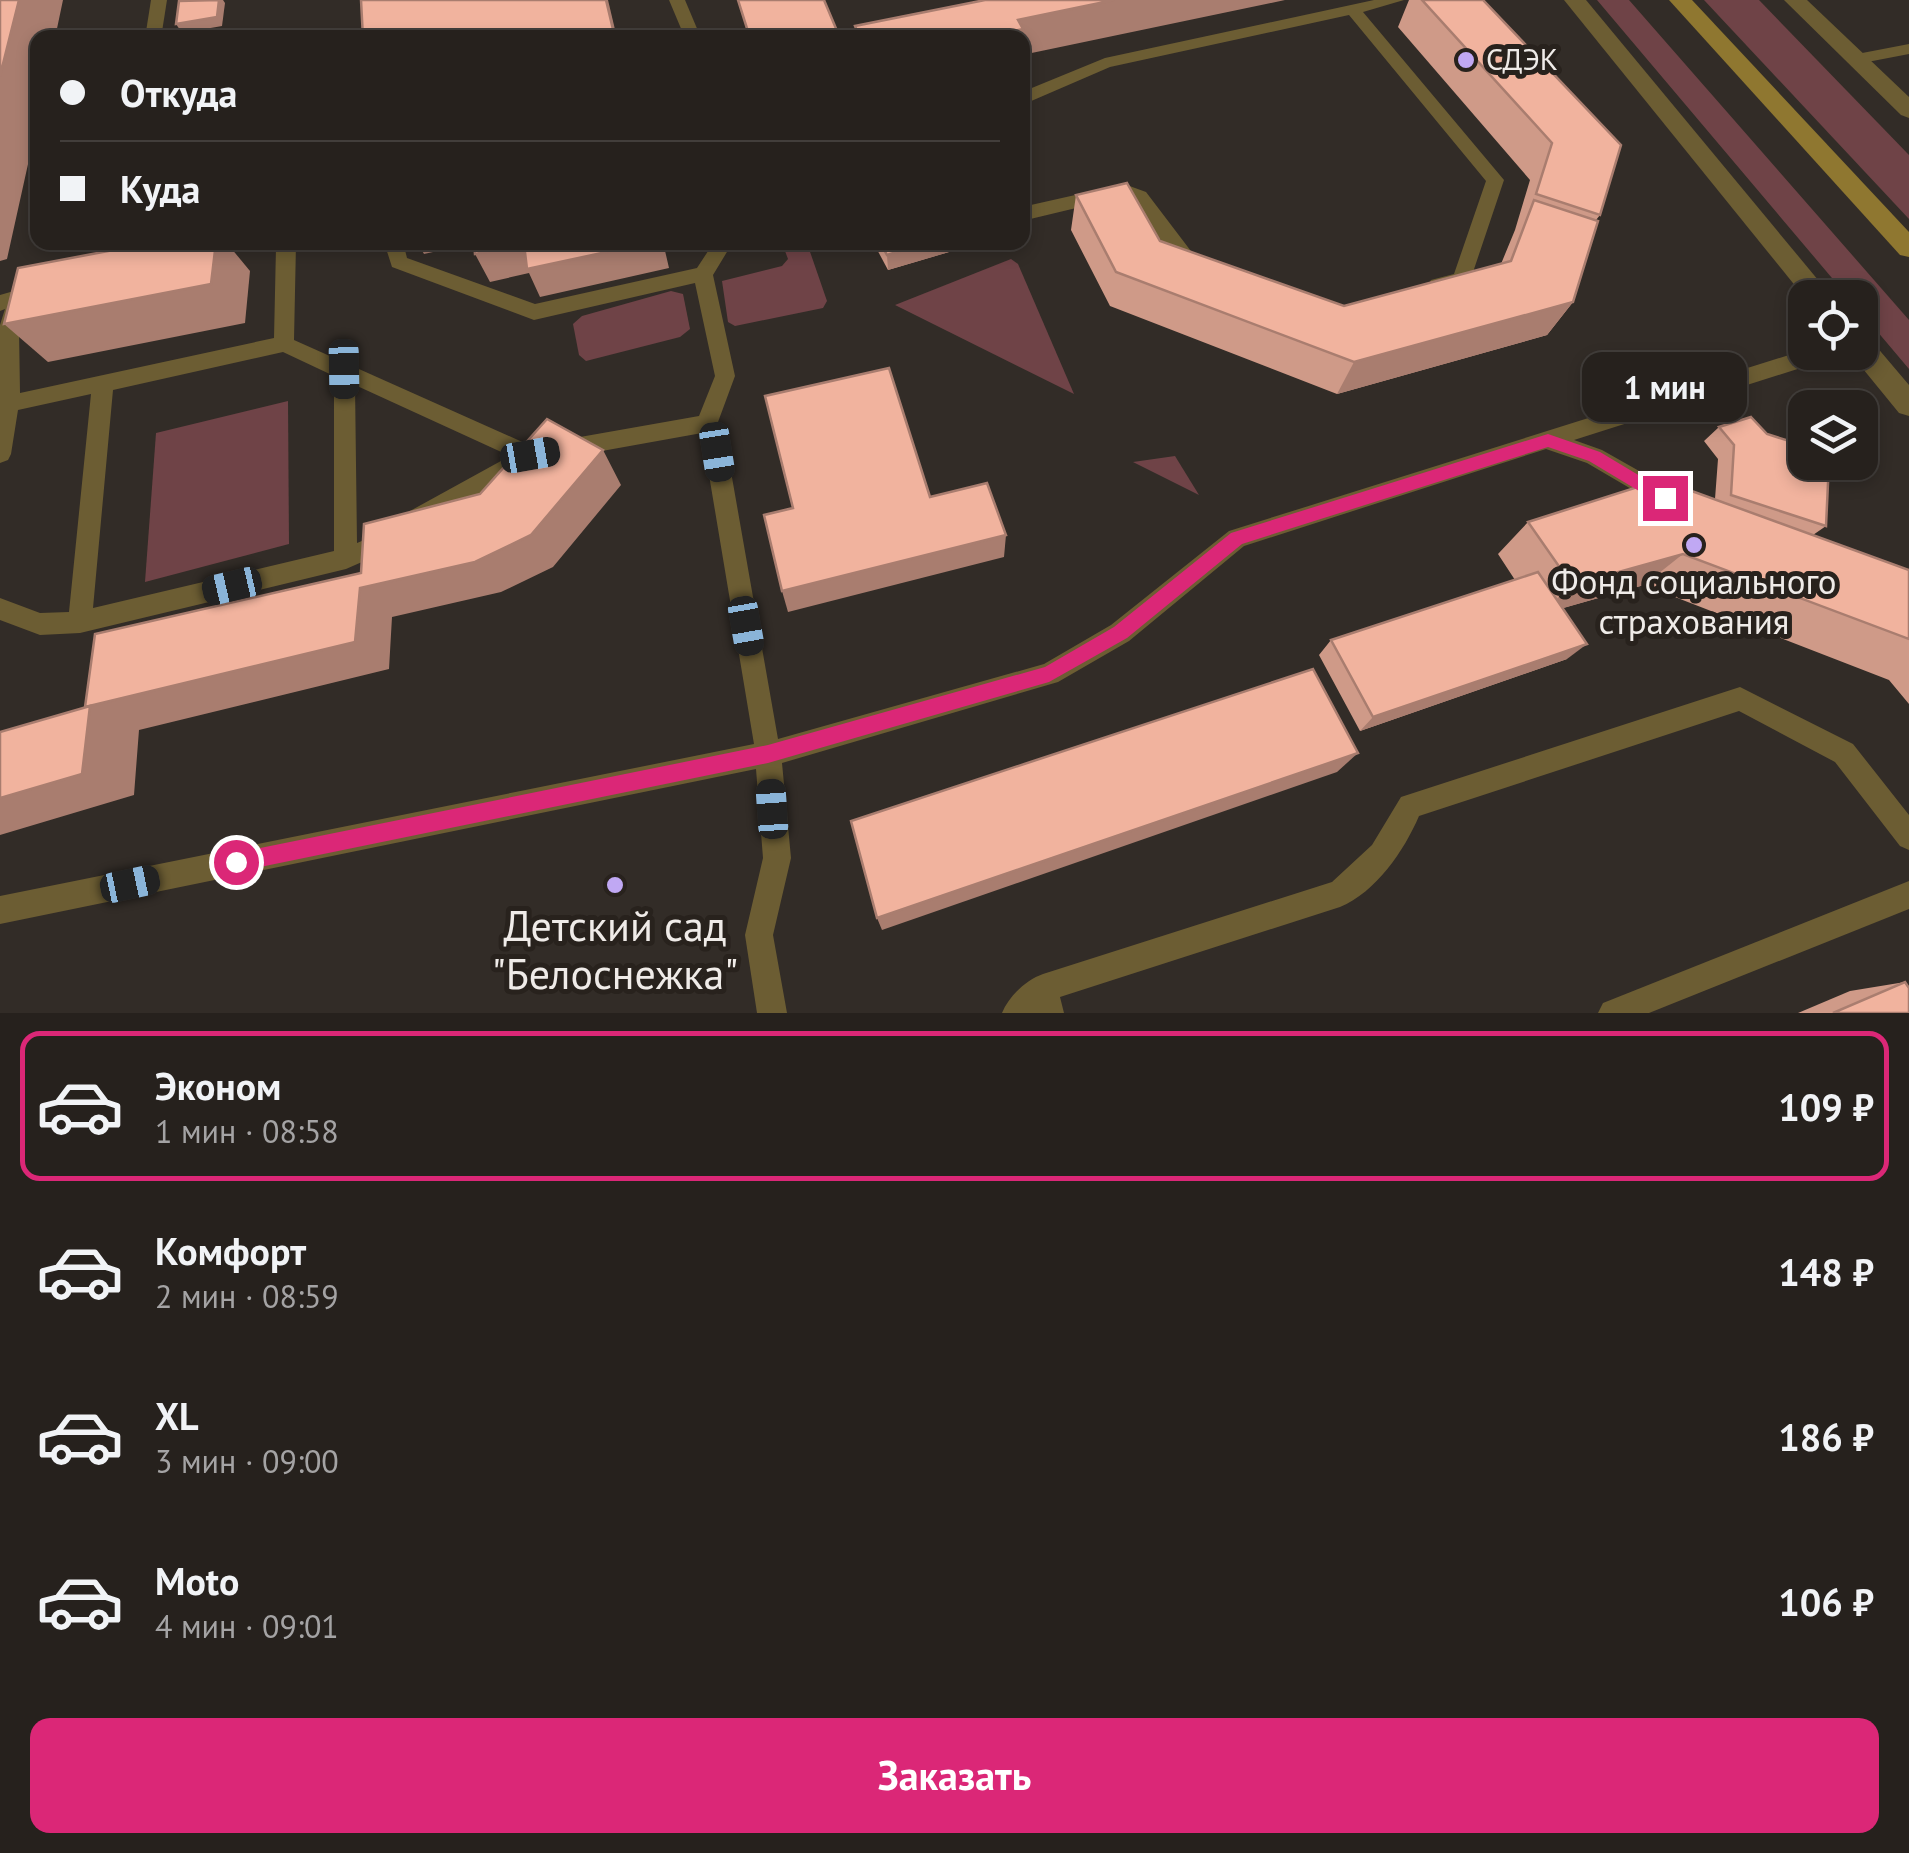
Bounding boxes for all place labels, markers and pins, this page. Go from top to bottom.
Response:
place label: СДЭК [1486,39,1558,78]
marker: СДЭК [1455,49,1477,71]
marker: Фонд социального страхования [1683,534,1705,556]
place label: Фонд социального страхования [1551,558,1837,644]
marker: Детский сад "Белоснежка" [604,874,626,896]
place label: Детский сад "Белоснежка" [492,898,738,1001]

